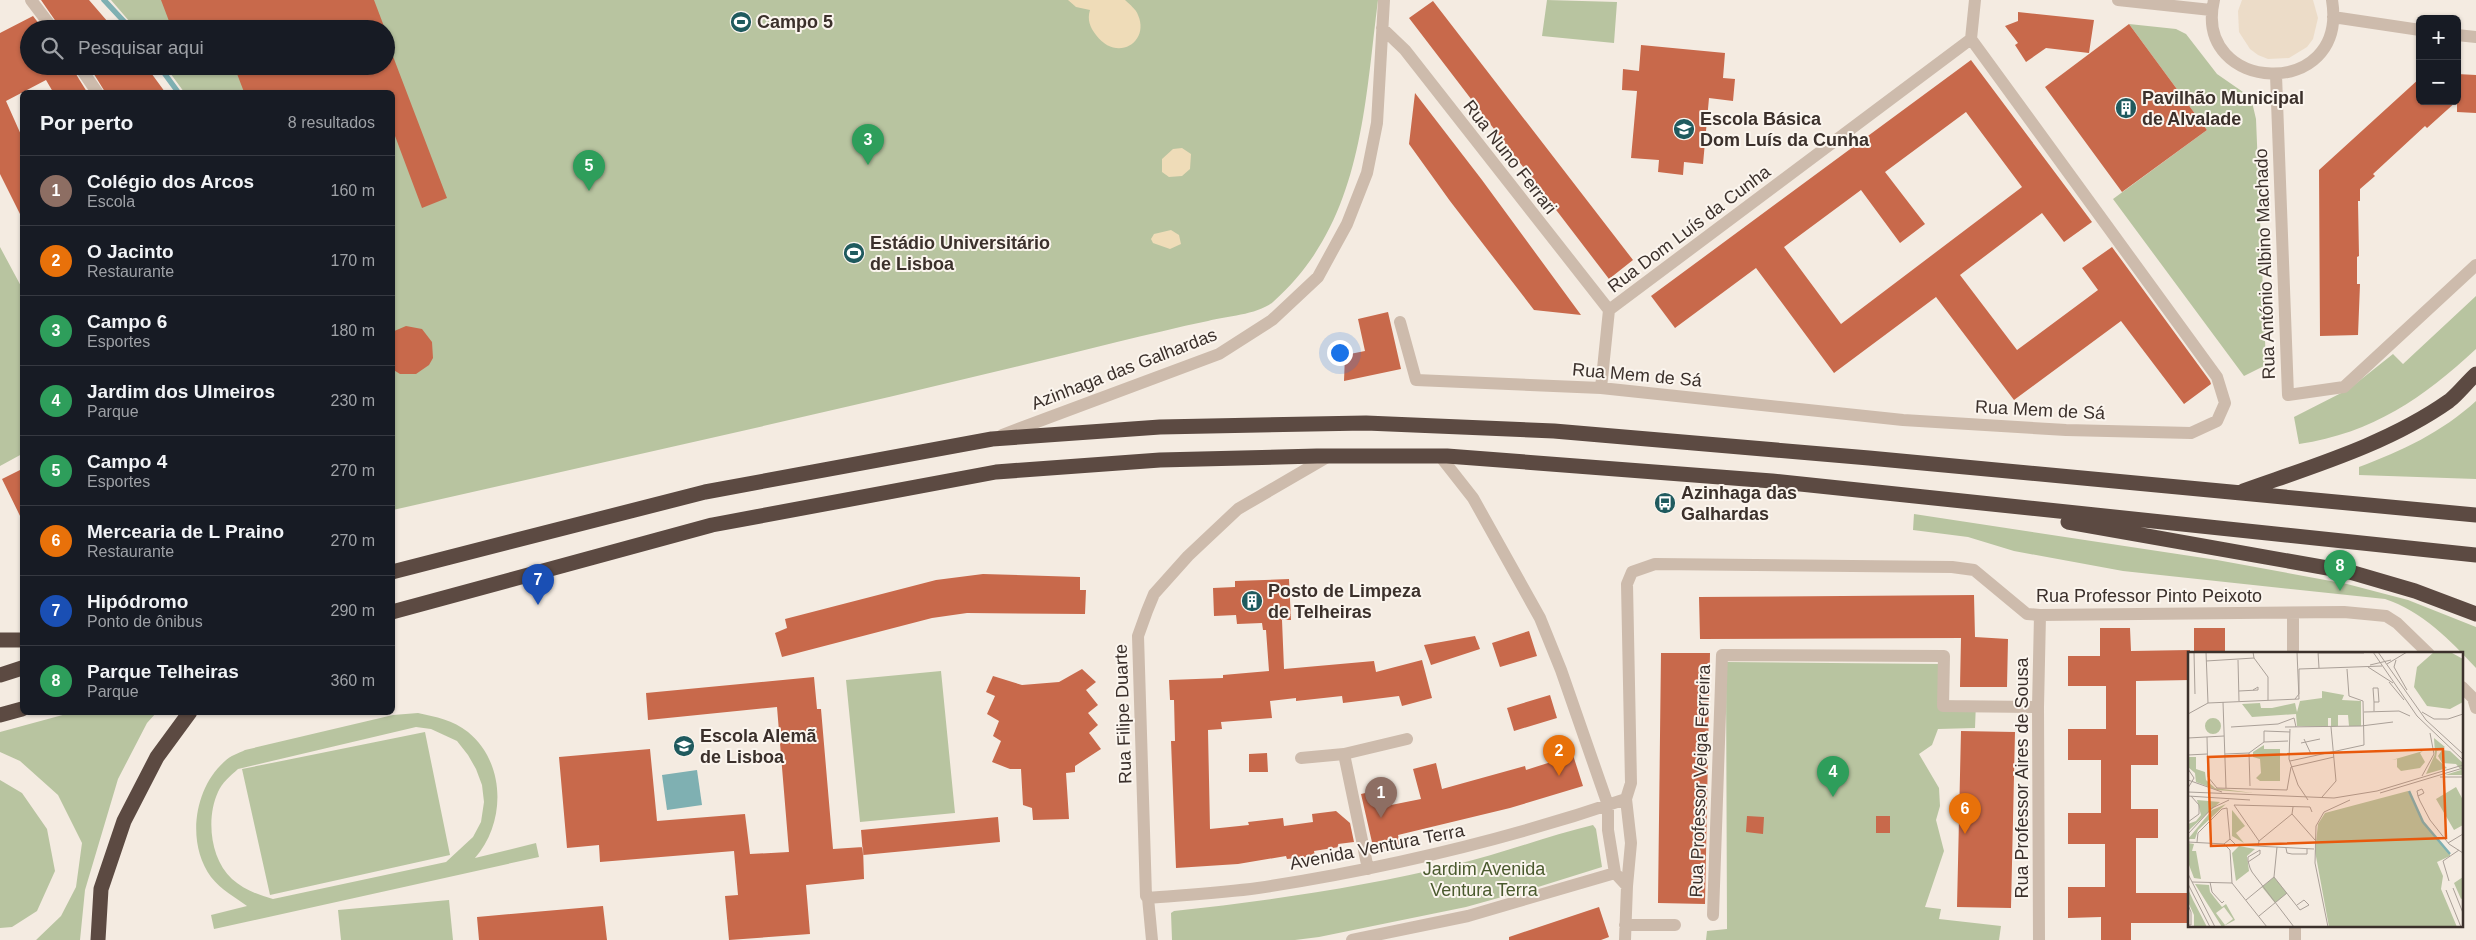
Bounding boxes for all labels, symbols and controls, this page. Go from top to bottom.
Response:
sports icon: Campo 5 [729,10,753,34]
place label: Campo 5 [757,12,833,32]
map controls [2416,15,2461,105]
button: + [2416,15,2461,60]
search box [20,20,395,75]
icon: search [38,34,66,62]
text: Pesquisar aqui [78,37,204,58]
button: − [2416,60,2461,105]
place label: Pavilhão Municipal de Alvalade [2142,88,2304,129]
street label: Rua Nuno Ferrari [1459,96,1561,218]
building icon: Pavilhão Municipal de Alvalade [2114,96,2138,120]
place label: Escola Básica Dom Luís da Cunha [1700,109,1870,150]
text: Por perto [40,111,133,134]
text: 8 resultados [288,114,375,131]
school or university icon: Escola Básica Dom Luís da Cunha [1672,117,1696,141]
pin: 3 [852,124,884,165]
street label: Rua António Albino Machado [2251,148,2279,380]
pin: 5 [573,150,605,191]
street label: Rua Dom Luís da Cunha [1604,161,1775,297]
text: Colégio dos Arcos [87,171,254,192]
text: 1 [52,182,60,199]
text: 160 m [331,182,375,199]
text: Escola [87,193,135,210]
place label: Estádio Universitário de Lisboa [870,233,1050,274]
text: O Jacinto [87,241,174,262]
sports icon: Estádio Universitário de Lisboa [842,241,866,265]
text: 2 [52,252,60,269]
text: 170 m [331,252,375,269]
text: Restaurante [87,263,174,280]
text: Campo 6 [87,311,167,332]
text: 3 [52,322,60,339]
text: 180 m [331,322,375,339]
street label: Azinhaga das Galhardas [1028,324,1220,414]
text: Esportes [87,333,150,350]
your location [1327,340,1353,366]
street label: Rua Mem de Sá [1571,359,1704,391]
text: Jardim dos Ulmeiros [87,381,275,402]
text: 4 [52,392,60,409]
text: 230 m [331,392,375,409]
street label: Rua Mem de Sá [1975,397,2106,423]
text: Parque [87,403,139,420]
text: Campo 4 [87,451,167,472]
text: 5 [52,462,60,479]
text: 270 m [331,462,375,479]
text: Esportes [87,473,150,490]
place label: Azinhaga das Galhardas [1681,483,1797,524]
bus stop icon: Azinhaga das Galhardas [1653,491,1677,515]
text: Mercearia de L Praino [87,521,284,542]
text: 6 [52,532,60,549]
text: 270 m [331,532,375,549]
text: Restaurante [87,543,174,560]
pin: 8 [2324,550,2356,591]
pin: 7 [522,564,554,605]
place label: Posto de Limpeza de Telheiras [1268,581,1422,622]
street label: Rua Professor Pinto Peixoto [2036,586,2262,606]
building icon: Posto de Limpeza de Telheiras [1240,589,1264,613]
text: Hipódromo [87,591,188,612]
text: 7 [52,602,60,619]
text: 290 m [331,602,375,619]
text: Ponto de ônibus [87,613,203,630]
street label: Rua Filipe Duarte [1111,644,1135,784]
inset map [2188,652,2464,928]
street label: Rua Professor Aires de Sousa [2012,656,2032,899]
text: Parque Telheiras [87,661,239,682]
street label: Rua Professor Veiga Ferreira [1686,663,1714,898]
text: 8 [52,672,60,689]
text: 360 m [331,672,375,689]
text: Parque [87,683,139,700]
place label: Escola Alemã de Lisboa [700,726,817,767]
school or university icon: Escola Alemã de Lisboa [672,734,696,758]
pin: 2 [1543,735,1575,776]
pin: 4 [1817,756,1849,797]
pin: 1 [1365,777,1397,818]
pin: 6 [1949,793,1981,834]
street label: Avenida Ventura Terra [1288,820,1467,874]
park label: Jardim Avenida Ventura Terra [1423,859,1546,900]

